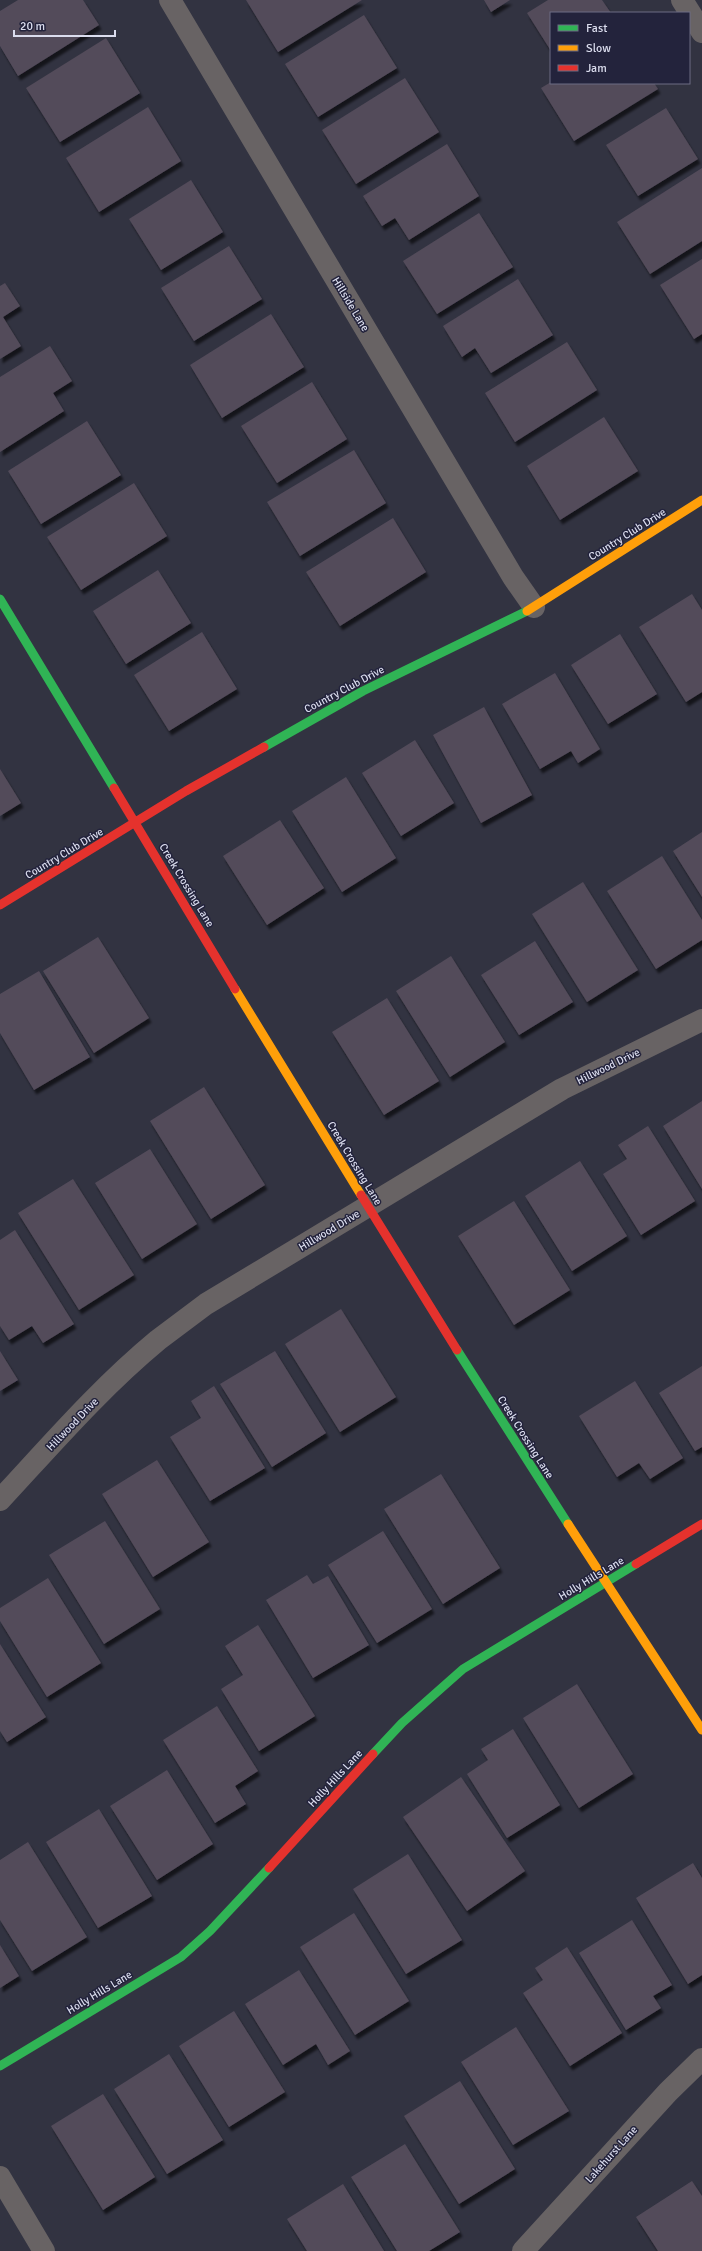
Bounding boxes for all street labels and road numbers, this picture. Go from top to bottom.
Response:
street label: Hillside Lane [329,275,372,334]
street label: Country Club Drive [586,505,668,563]
street label: Country Club Drive [302,663,386,716]
street label: Country Club Drive [23,825,106,882]
street label: Creek Crossing Lane [156,841,217,929]
street label: Hillwood Drive [574,1046,642,1087]
street label: Creek Crossing Lane [324,1119,385,1207]
street label: Hillwood Drive [296,1207,362,1254]
street label: Creek Crossing Lane [495,1393,556,1481]
street label: Hillwood Drive [44,1395,101,1454]
street label: Holly Hills Lane [556,1554,626,1603]
street label: Holly Hills Lane [306,1747,365,1810]
street label: Holly Hills Lane [64,1968,134,2017]
street label: Lakehurst Lane [582,2123,640,2185]

